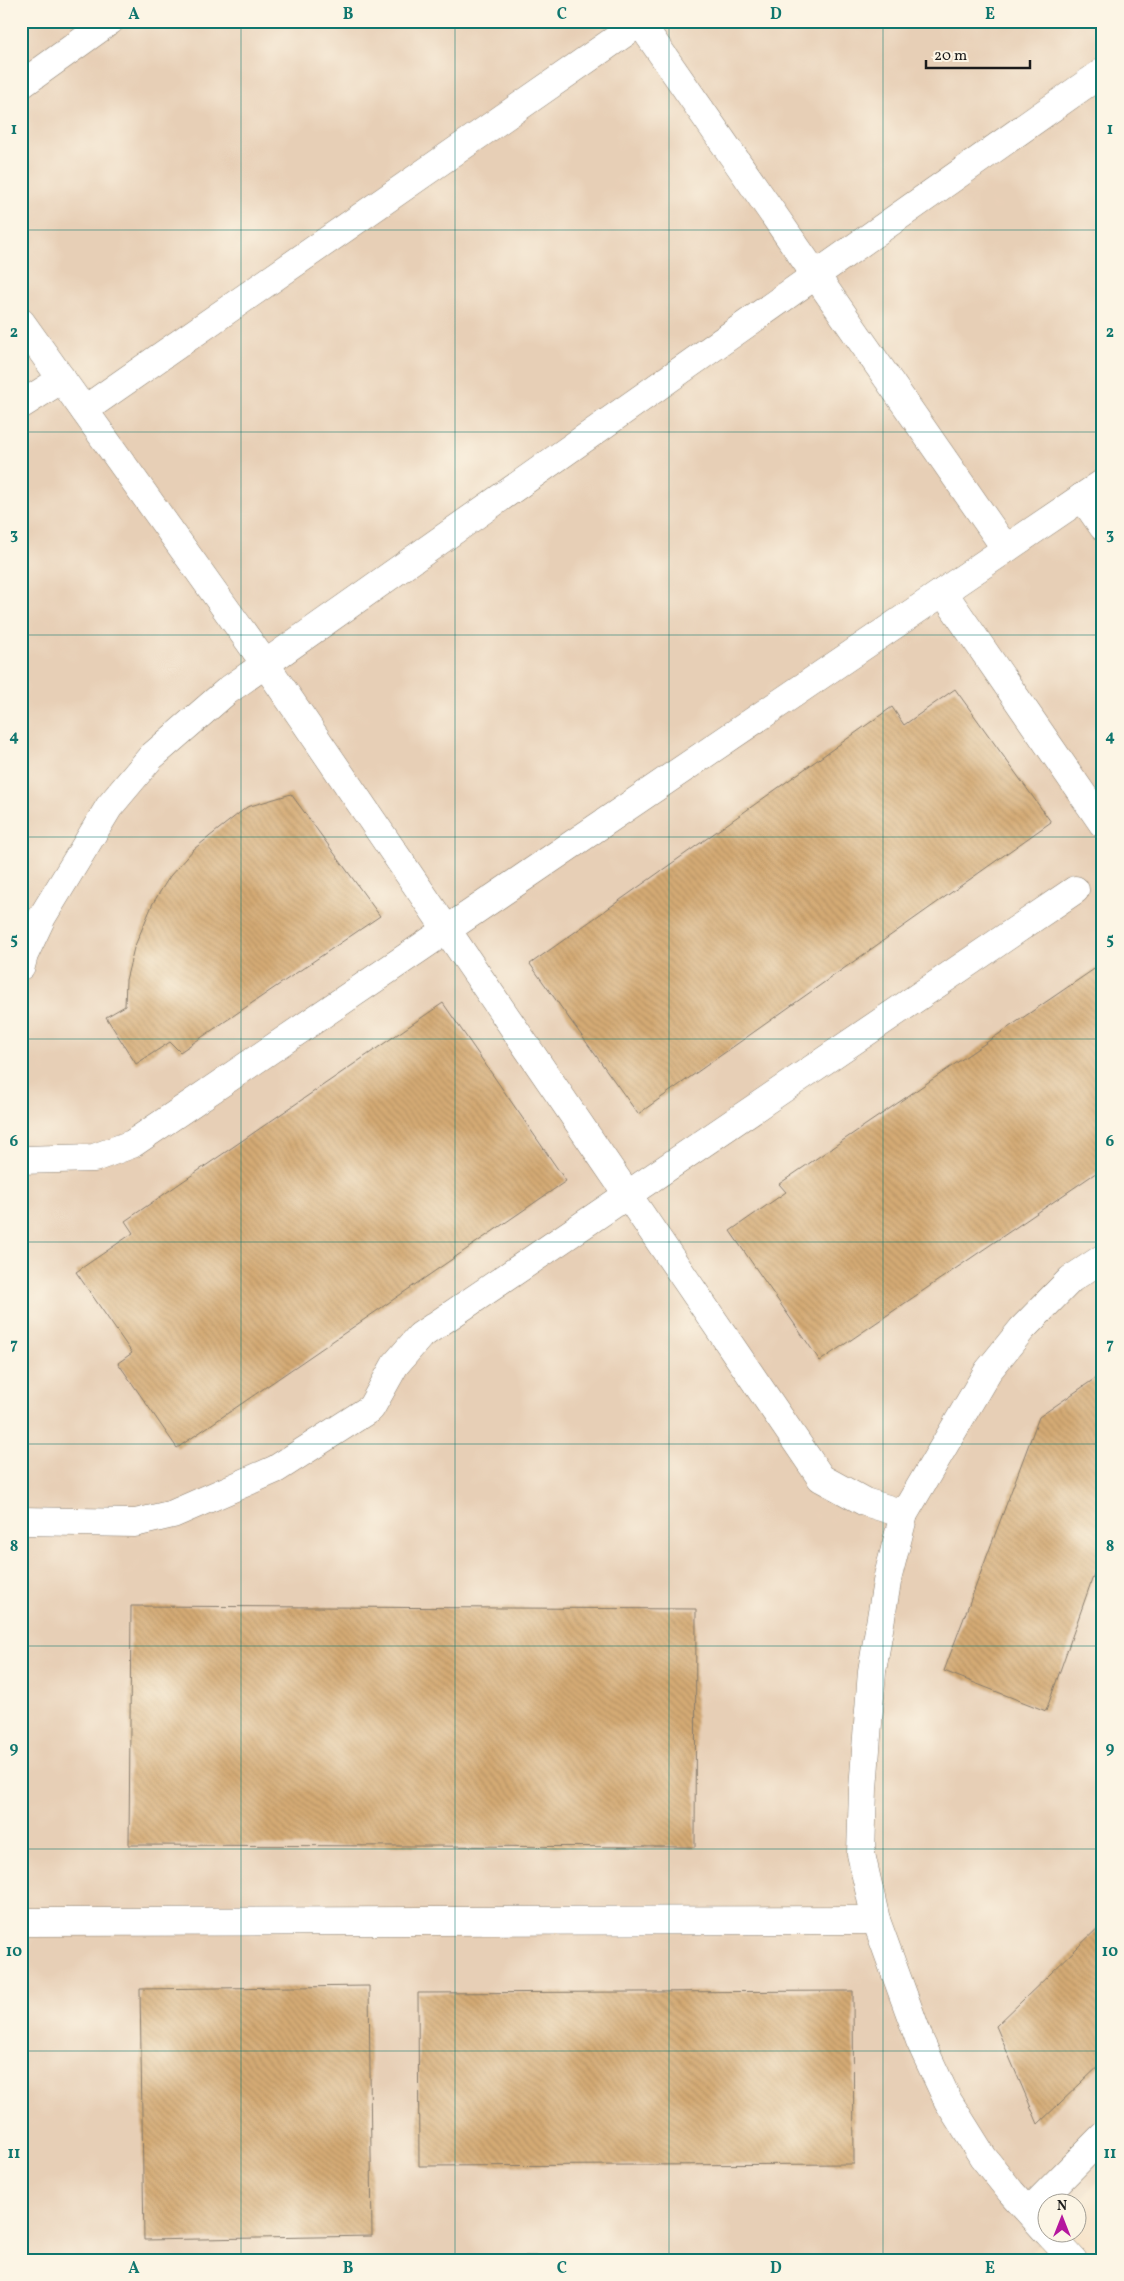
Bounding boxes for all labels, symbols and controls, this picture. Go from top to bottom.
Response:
text: A [128,4,140,26]
text: B [343,4,354,26]
text: C [557,4,567,26]
text: D [770,4,782,26]
text: E [985,4,995,26]
scale bar [926,38,1030,70]
text: 20 m [934,46,967,67]
text: 1 [11,119,17,141]
text: 1 [1107,119,1113,141]
text: 2 [10,322,18,344]
text: 2 [1106,322,1114,344]
text: 3 [10,524,18,546]
text: 3 [1106,524,1114,546]
text: 4 [9,726,19,748]
text: 4 [1105,726,1115,748]
text: 5 [10,929,18,951]
text: 5 [1106,929,1114,951]
text: 6 [10,1131,19,1153]
text: 6 [1106,1131,1115,1153]
text: 7 [10,1334,18,1356]
text: 7 [1106,1334,1114,1356]
text: 8 [10,1536,18,1558]
text: 8 [1106,1536,1114,1558]
text: 9 [10,1738,19,1760]
text: 9 [1106,1738,1115,1760]
text: 10 [6,1941,22,1963]
text: 10 [1102,1941,1118,1963]
text: 11 [8,2143,20,2165]
text: 11 [1104,2143,1116,2165]
north arrow [1036,2194,1086,2244]
text: N [1057,2197,1067,2216]
text: A [128,2258,140,2280]
text: B [343,2258,354,2280]
text: C [557,2258,567,2280]
text: D [770,2258,782,2280]
text: E [985,2258,995,2280]

